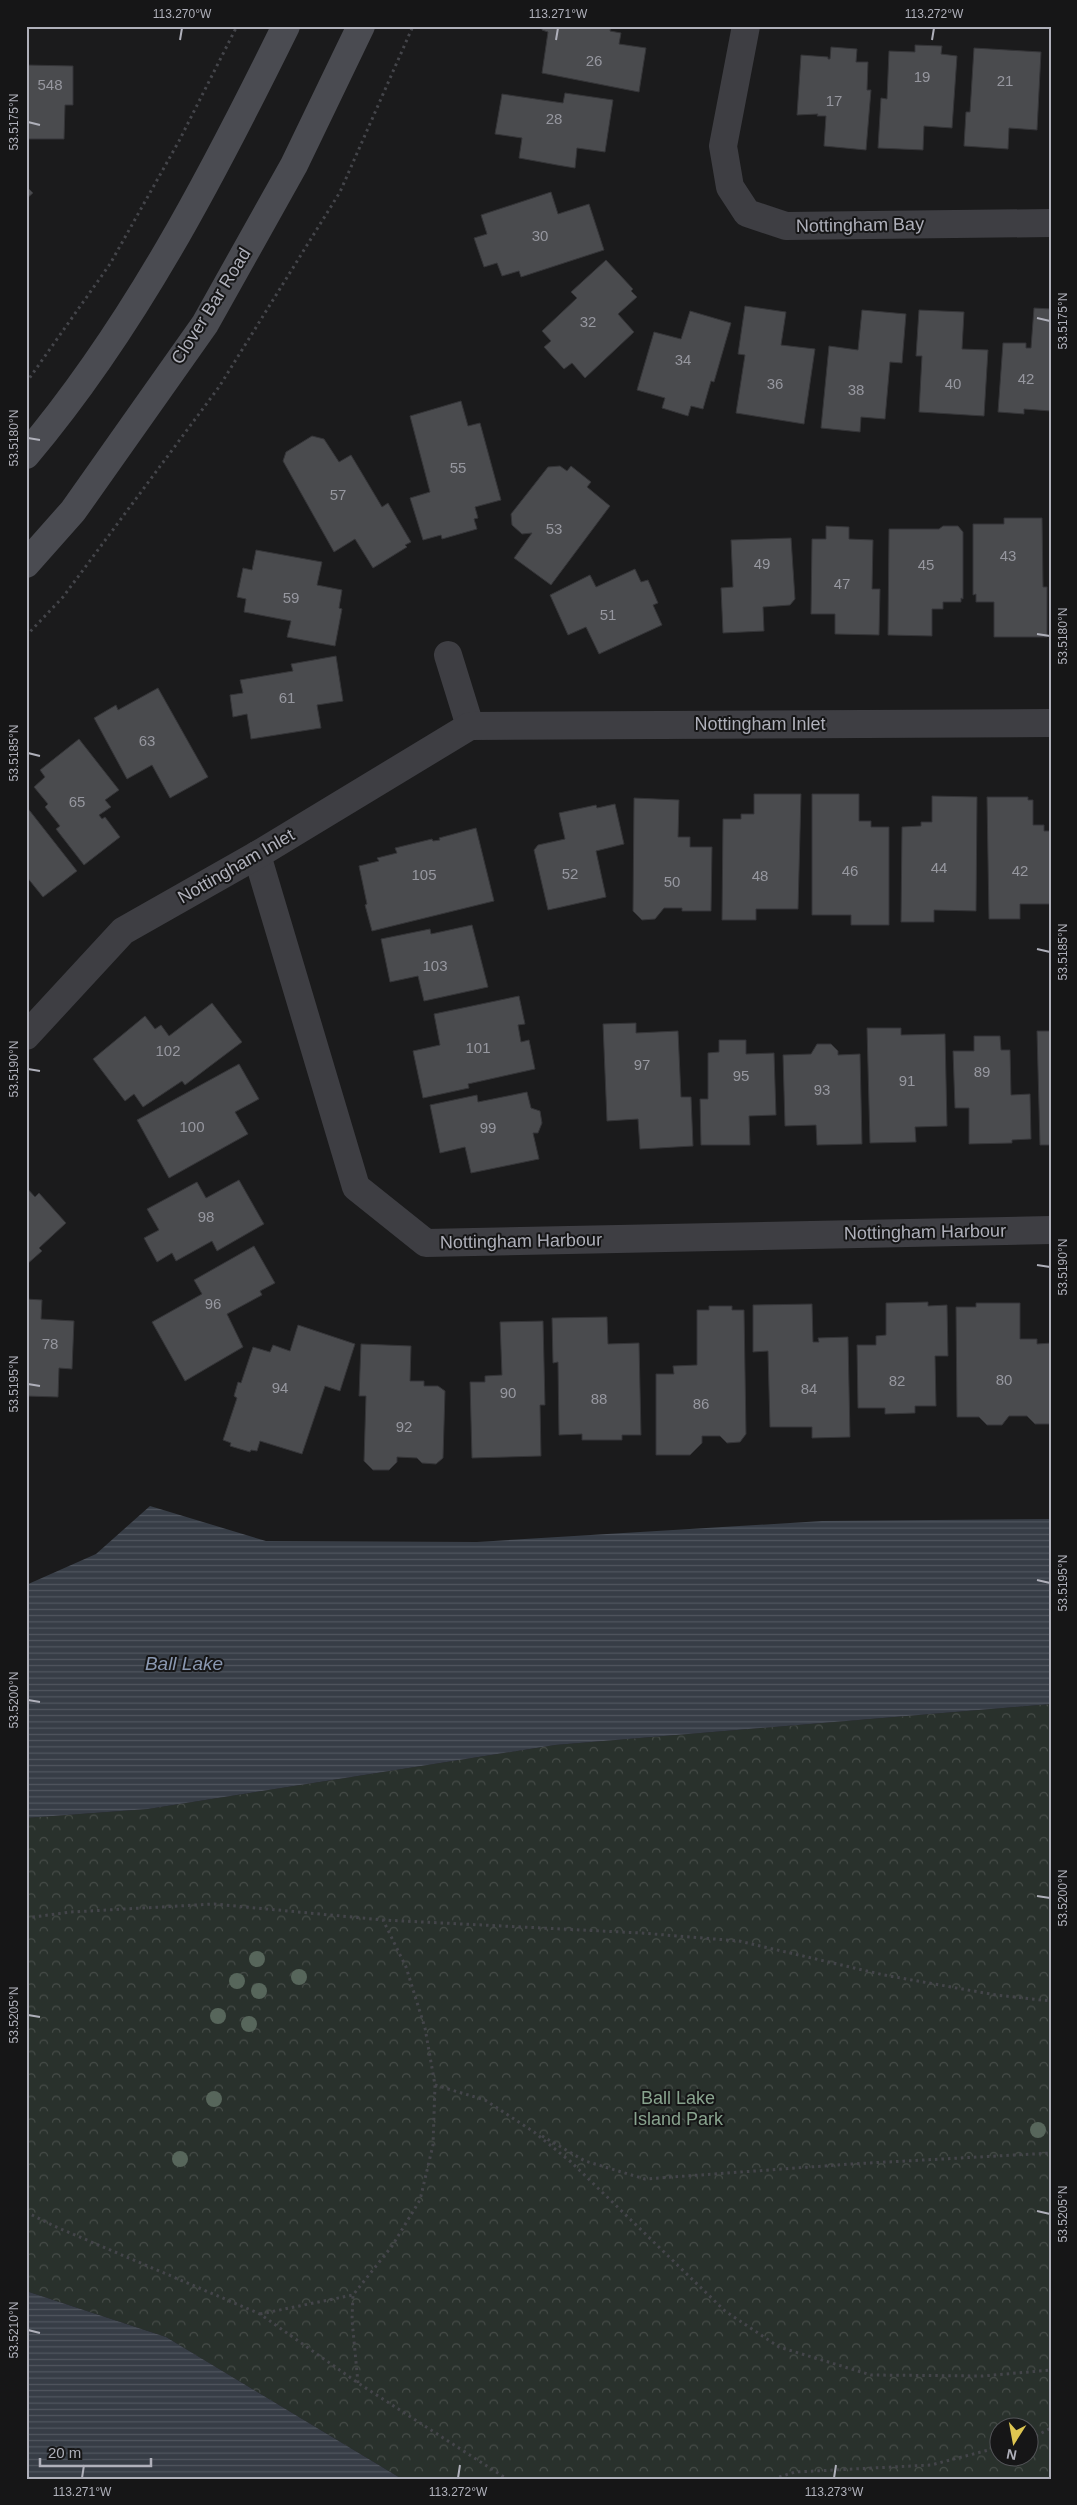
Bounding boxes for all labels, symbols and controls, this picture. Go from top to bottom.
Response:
text: 113.270°W [153,7,212,21]
text: 113.271°W [529,7,588,21]
text: 113.272°W [905,7,964,21]
house number: 26 [586,52,602,69]
house number: 19 [914,68,930,85]
house number: 21 [997,72,1013,89]
house number: 548 [37,76,63,93]
house number: 17 [826,92,842,109]
text: 53.5175°N [7,94,21,150]
house number: 28 [546,110,562,127]
street label: Nottingham Bay [796,214,924,236]
house number: 30 [532,227,548,244]
street label: Clover Bar Road [167,244,255,368]
text: 53.5175°N [1056,293,1070,349]
house number: 32 [580,313,596,330]
house number: 34 [675,351,691,368]
house number: 42 [1018,370,1034,387]
house number: 36 [767,375,783,392]
house number: 40 [945,375,961,392]
house number: 38 [848,381,864,398]
text: 53.5180°N [7,410,21,466]
house number: 55 [450,459,466,476]
house number: 57 [330,486,346,503]
house number: 53 [546,520,562,537]
house number: 43 [1000,547,1016,564]
house number: 49 [754,555,770,572]
house number: 45 [918,556,934,573]
house number: 47 [834,575,850,592]
house number: 59 [283,589,299,606]
house number: 51 [600,606,616,623]
text: 53.5180°N [1056,608,1070,664]
house number: 61 [279,689,295,706]
street label: Nottingham Inlet [694,714,826,734]
text: 53.5185°N [7,725,21,781]
house number: 63 [139,732,155,749]
house number: 65 [69,793,85,810]
street label: Nottingham Inlet [174,825,298,907]
house number: 44 [931,859,947,876]
house number: 46 [842,862,858,879]
house number: 42 [1012,862,1028,879]
house number: 52 [562,865,578,882]
house number: 105 [411,866,437,883]
house number: 48 [752,867,768,884]
house number: 50 [664,873,680,890]
text: 53.5185°N [1056,924,1070,980]
house number: 103 [422,957,448,974]
house number: 101 [465,1039,491,1056]
text: 53.5190°N [7,1041,21,1097]
house number: 102 [155,1042,181,1059]
house number: 97 [634,1056,650,1073]
house number: 89 [974,1063,990,1080]
house number: 95 [733,1067,749,1084]
house number: 91 [899,1072,915,1089]
house number: 93 [814,1081,830,1098]
house number: 100 [179,1118,205,1135]
house number: 99 [480,1119,496,1136]
house number: 98 [198,1208,214,1225]
street label: Nottingham Harbour [844,1221,1006,1243]
street label: Nottingham Harbour [440,1230,602,1252]
text: 53.5190°N [1056,1239,1070,1295]
house number: 96 [205,1295,221,1312]
house number: 78 [42,1335,58,1352]
text: 53.5195°N [7,1356,21,1412]
house number: 80 [996,1371,1012,1388]
house number: 82 [889,1372,905,1389]
house number: 94 [272,1379,288,1396]
house number: 84 [801,1380,817,1397]
house number: 90 [500,1384,516,1401]
house number: 88 [591,1390,607,1407]
house number: 86 [693,1395,709,1412]
house number: 92 [396,1418,412,1435]
text: 53.5195°N [1056,1555,1070,1611]
water label: Ball Lake [145,1653,223,1674]
text: 53.5200°N [7,1672,21,1728]
text: 53.5200°N [1056,1870,1070,1926]
text: 53.5205°N [7,1987,21,2043]
park label: Ball Lake Island Park [633,2088,724,2129]
text: 53.5205°N [1056,2186,1070,2242]
text: 53.5210°N [7,2302,21,2358]
north arrow [990,2418,1040,2468]
scale bar [40,2435,151,2467]
text: 20 m [48,2444,81,2461]
text: N [1005,2446,1018,2464]
text: 113.271°W [53,2485,112,2499]
text: 113.272°W [429,2485,488,2499]
text: 113.273°W [805,2485,864,2499]

